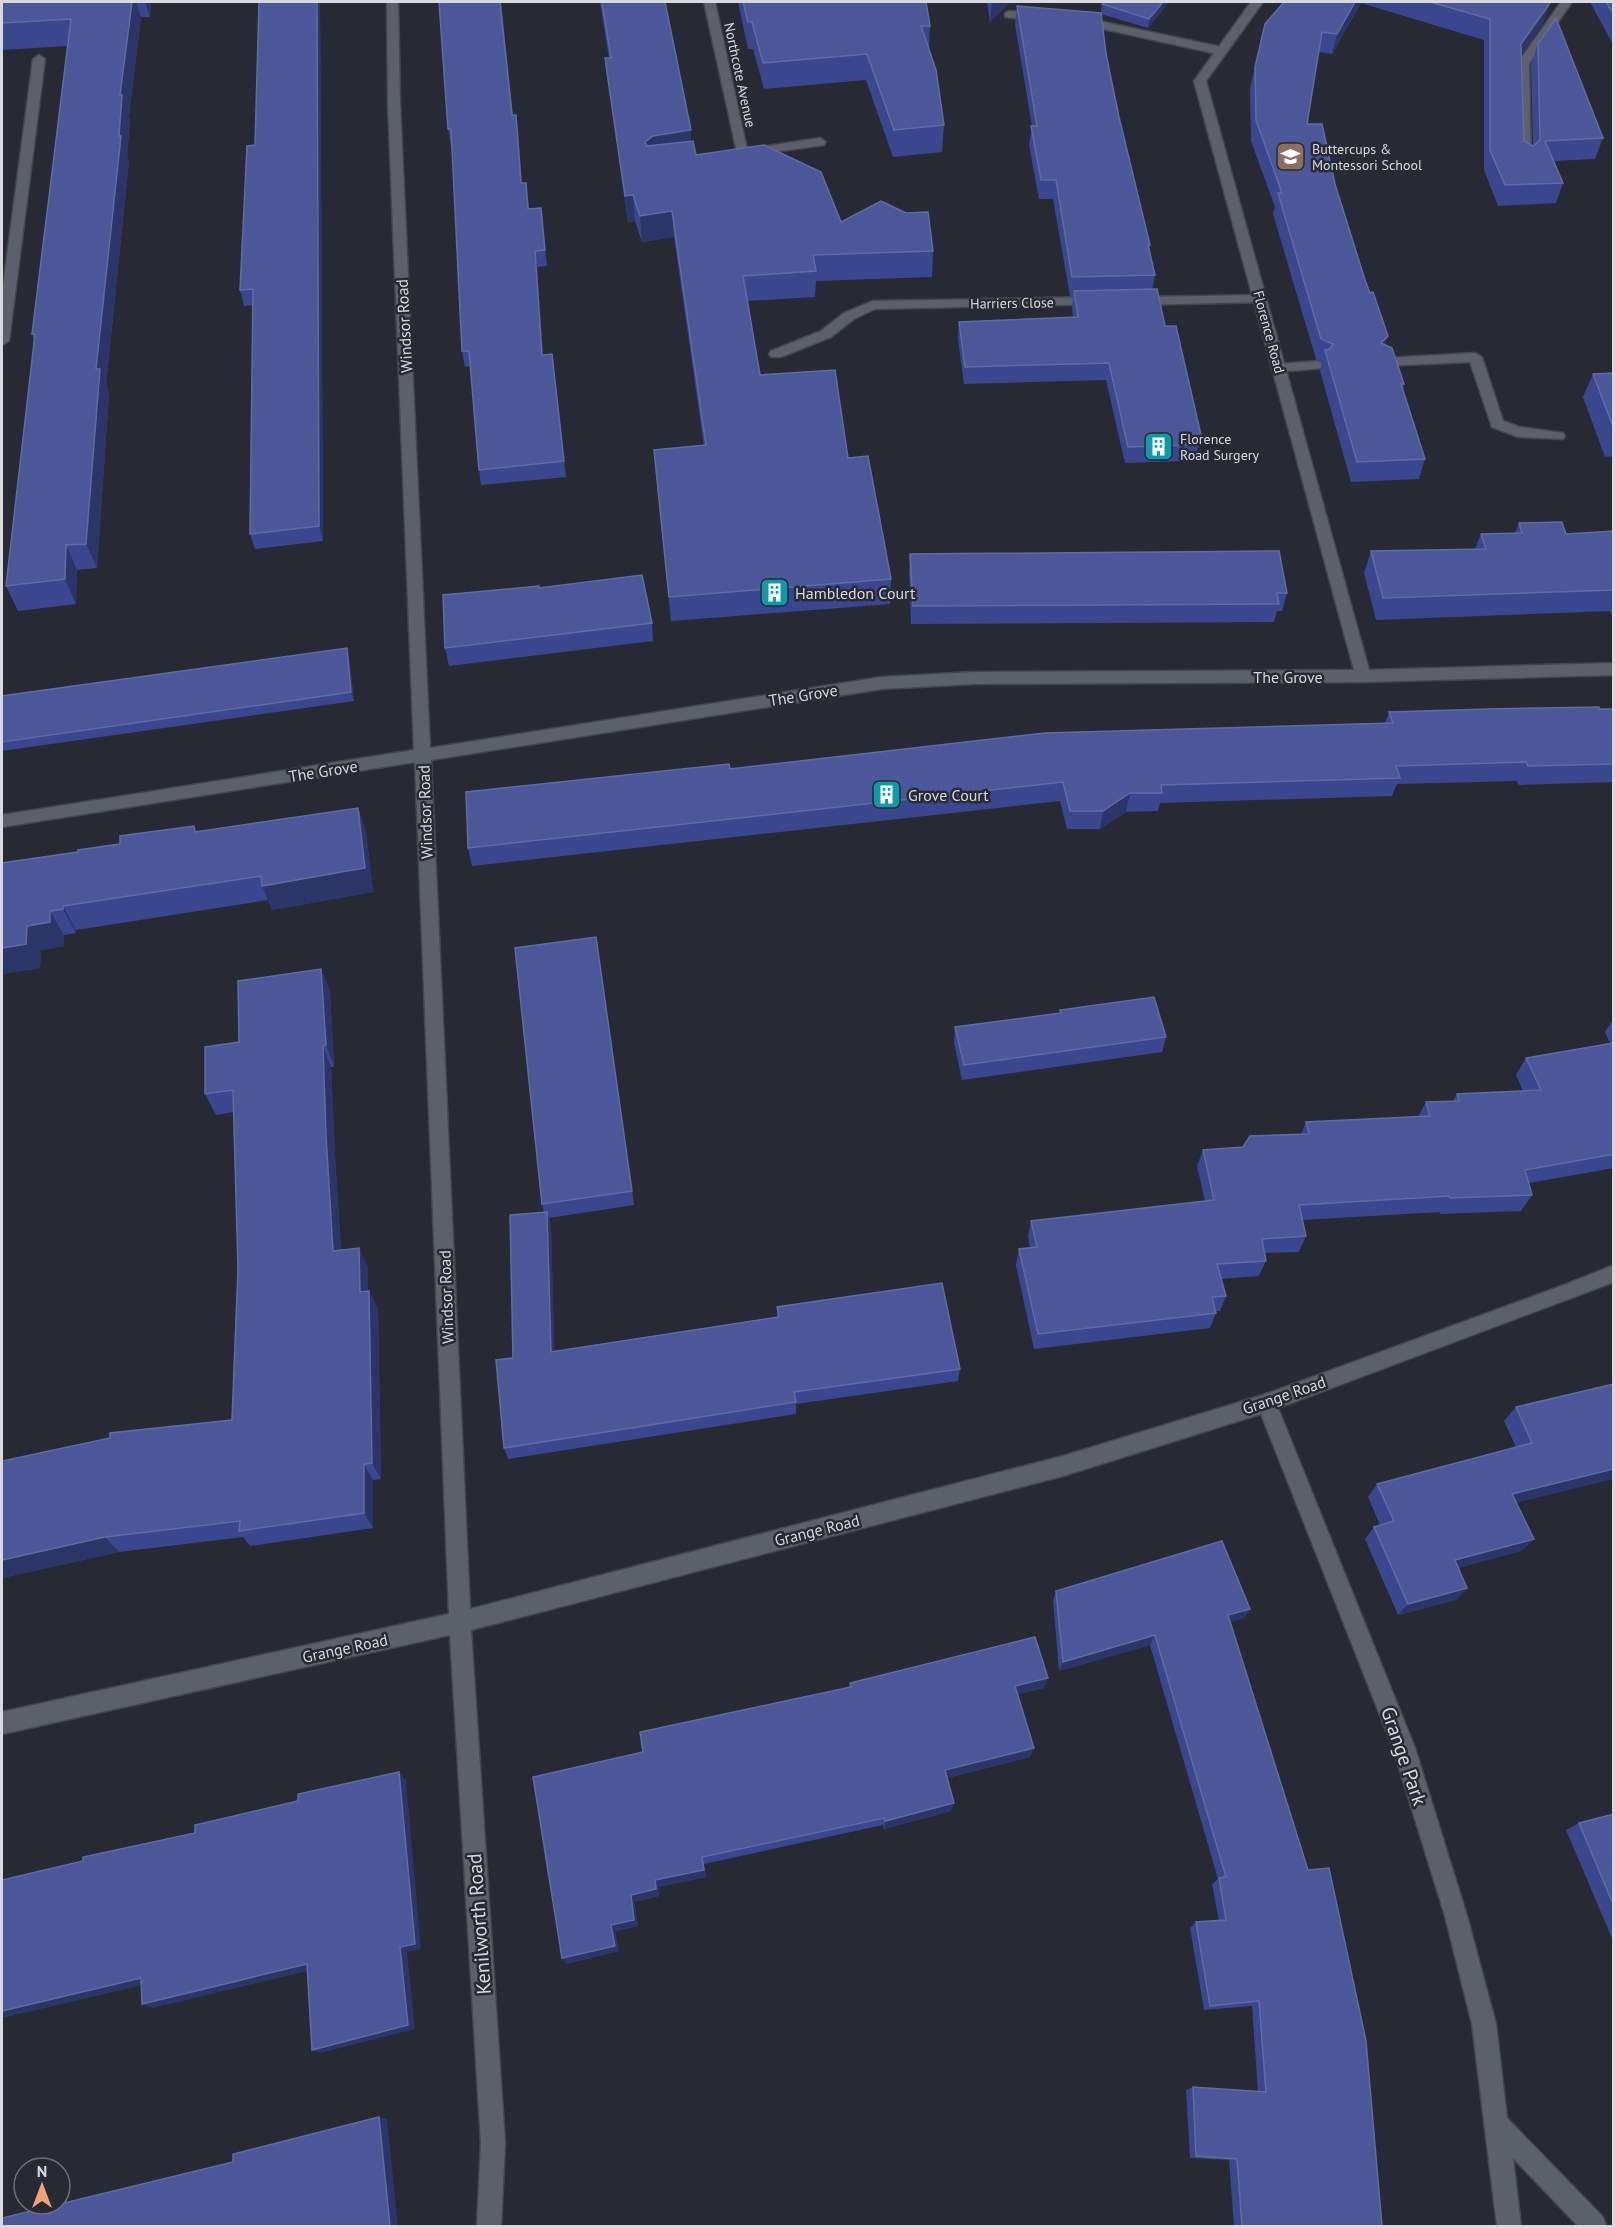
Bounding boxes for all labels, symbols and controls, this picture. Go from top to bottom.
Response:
street label: Northcote Avenue [720,21,760,129]
place label: Buttercups & Montessori School [1312,140,1422,174]
school or university icon: Buttercups & Montessori School [1275,141,1307,173]
street label: Windsor Road [392,279,416,373]
street label: Florence Road [1249,289,1289,375]
street label: Harriers Close [970,293,1054,313]
place label: Florence Road Surgery [1180,430,1260,464]
building icon: Florence Road Surgery [1143,431,1175,463]
building icon: Hambledon Court [758,577,790,609]
place label: Hambledon Court [795,583,916,603]
street label: The Grove [1253,667,1323,687]
street label: The Grove [767,680,839,710]
street label: The Grove [287,756,359,786]
street label: Windsor Road [413,765,437,859]
building icon: Grove Court [871,779,903,811]
place label: Grove Court [908,785,989,805]
street label: Windsor Road [434,1250,458,1344]
street label: Grange Road [1240,1371,1328,1419]
street label: Grange Road [772,1510,862,1550]
street label: Grange Road [300,1629,390,1667]
street label: Grange Park [1375,1703,1433,1809]
street label: Kenilworth Road [461,1852,497,1996]
north arrow [12,2156,72,2216]
text: N [37,2161,47,2181]

